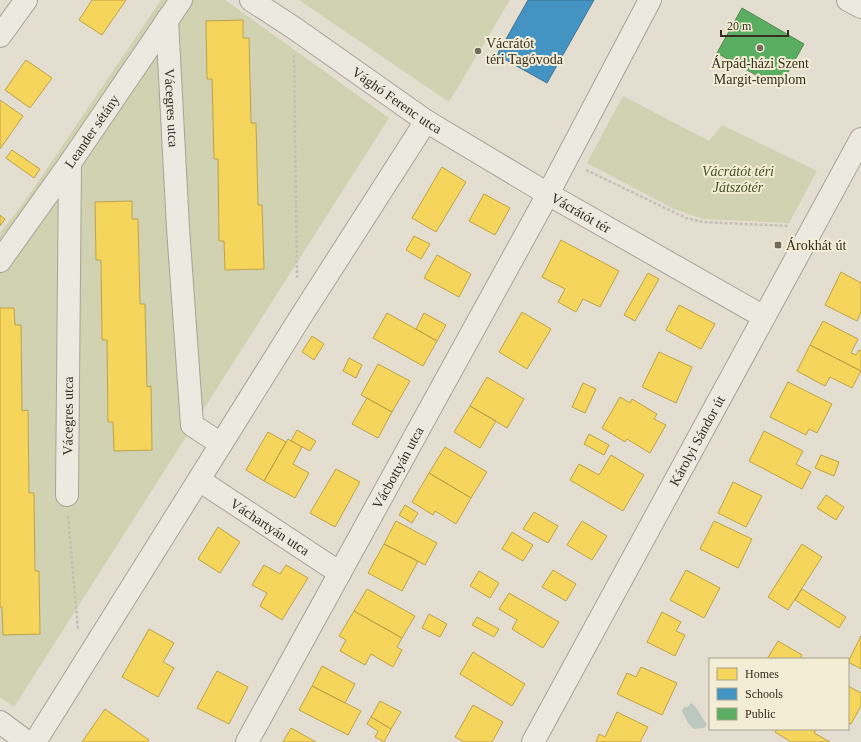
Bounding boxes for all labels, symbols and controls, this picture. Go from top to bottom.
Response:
scale bar [721,12,788,38]
text: 20 m [727,19,752,33]
place label: Vácrátót téri Tagóvoda [486,36,564,67]
marker: Árpád-házi Szent Margit-templom [755,43,765,53]
marker: Vácrátót téri Tagóvoda [473,46,483,56]
place label: Árpád-házi Szent Margit-templom [711,55,809,87]
street label: Vághó Ferenc utca [349,64,445,137]
street label: Vácegres utca [162,68,181,148]
street label: Leander sétány [62,92,122,171]
park label: Vácrátót téri Játszótér [702,164,774,195]
street label: Vácrátót tér [548,190,614,236]
place label: Árokhát út [786,237,846,253]
marker: Árokhát út [773,240,783,250]
street label: Vácegres utca [60,376,76,456]
street label: Károlyi Sándor út [666,393,728,488]
street label: Vácbottyán utca [369,423,427,511]
street label: Váchartyán utca [228,495,313,559]
legend [709,658,849,730]
text: Homes [745,667,779,681]
text: Schools [745,687,783,701]
text: Public [745,707,776,721]

